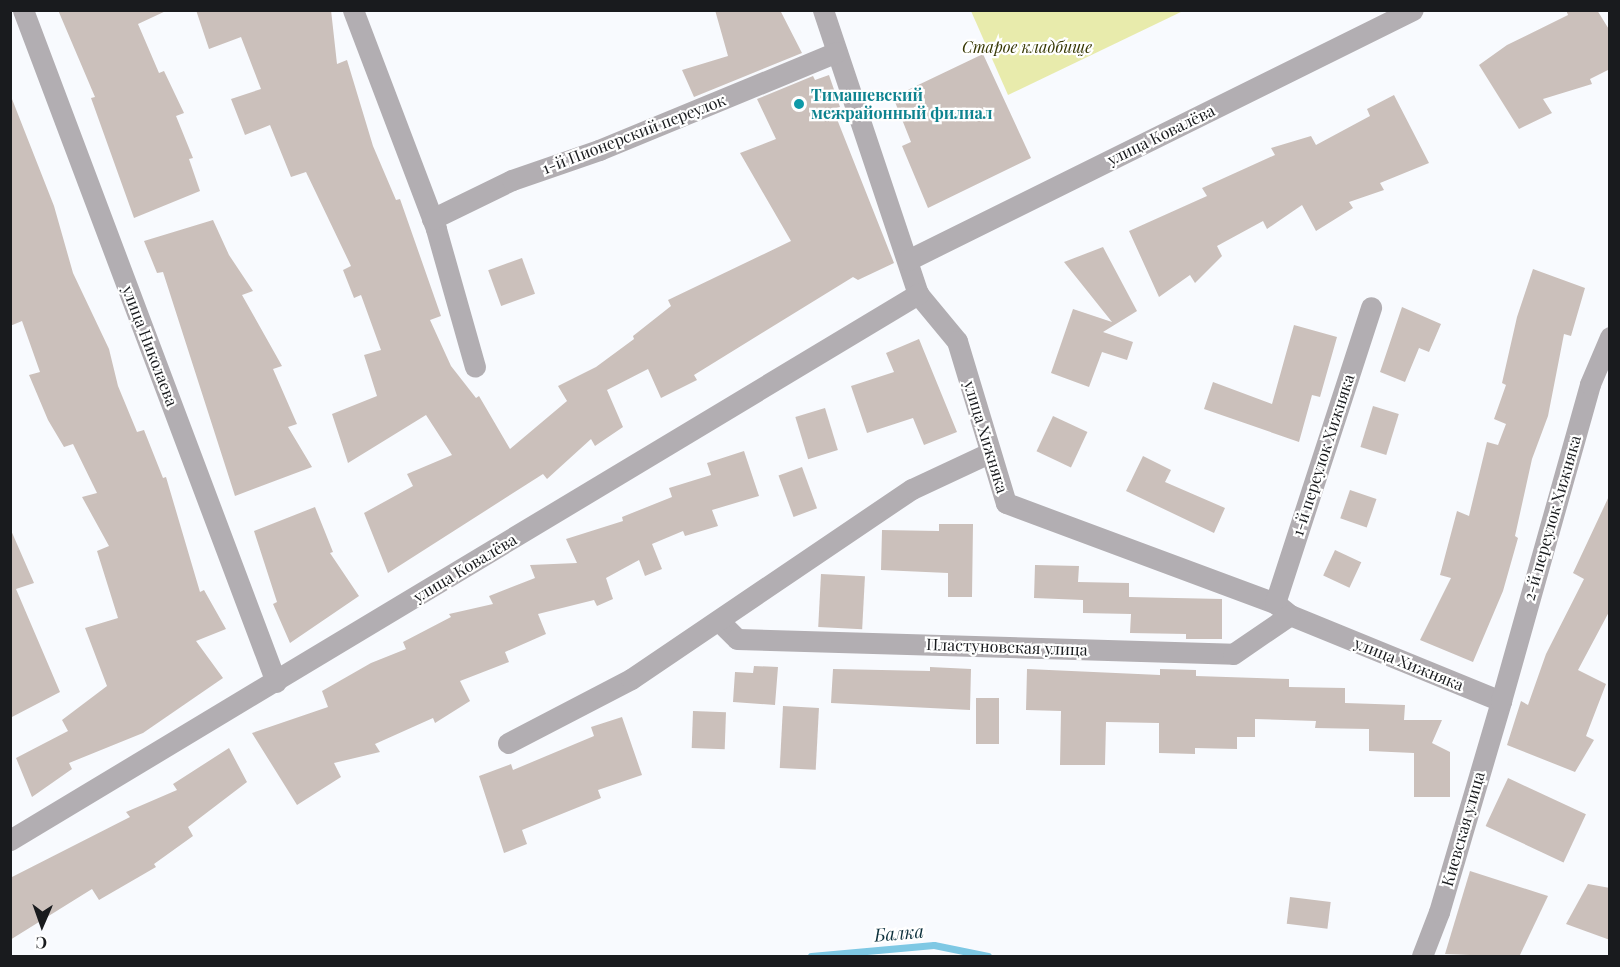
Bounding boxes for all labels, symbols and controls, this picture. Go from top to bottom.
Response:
park label: Старое кладбище [962,37,1092,57]
place label: Тимашевский межрайонный филиал [811,85,993,123]
street label: 1-й Пионерский переулок [539,90,729,178]
marker: Тимашевский межрайонный филиал [792,97,806,111]
street label: улица Ковалёва [1104,101,1218,169]
street label: улица Николаева [118,283,182,409]
street label: 1-й переулок Хижняка [1288,372,1358,538]
street label: улица Хижняка [960,379,1012,495]
street label: 2-й переулок Хижняка [1519,433,1585,603]
street label: улица Ковалёва [410,530,520,606]
street label: улица Хижняка [1351,633,1467,695]
street label: Пластуновская улица [926,635,1088,659]
street label: Киевская улица [1437,769,1489,889]
north arrow [12,895,72,955]
water label: Балка [873,920,925,946]
text: С [35,933,47,954]

